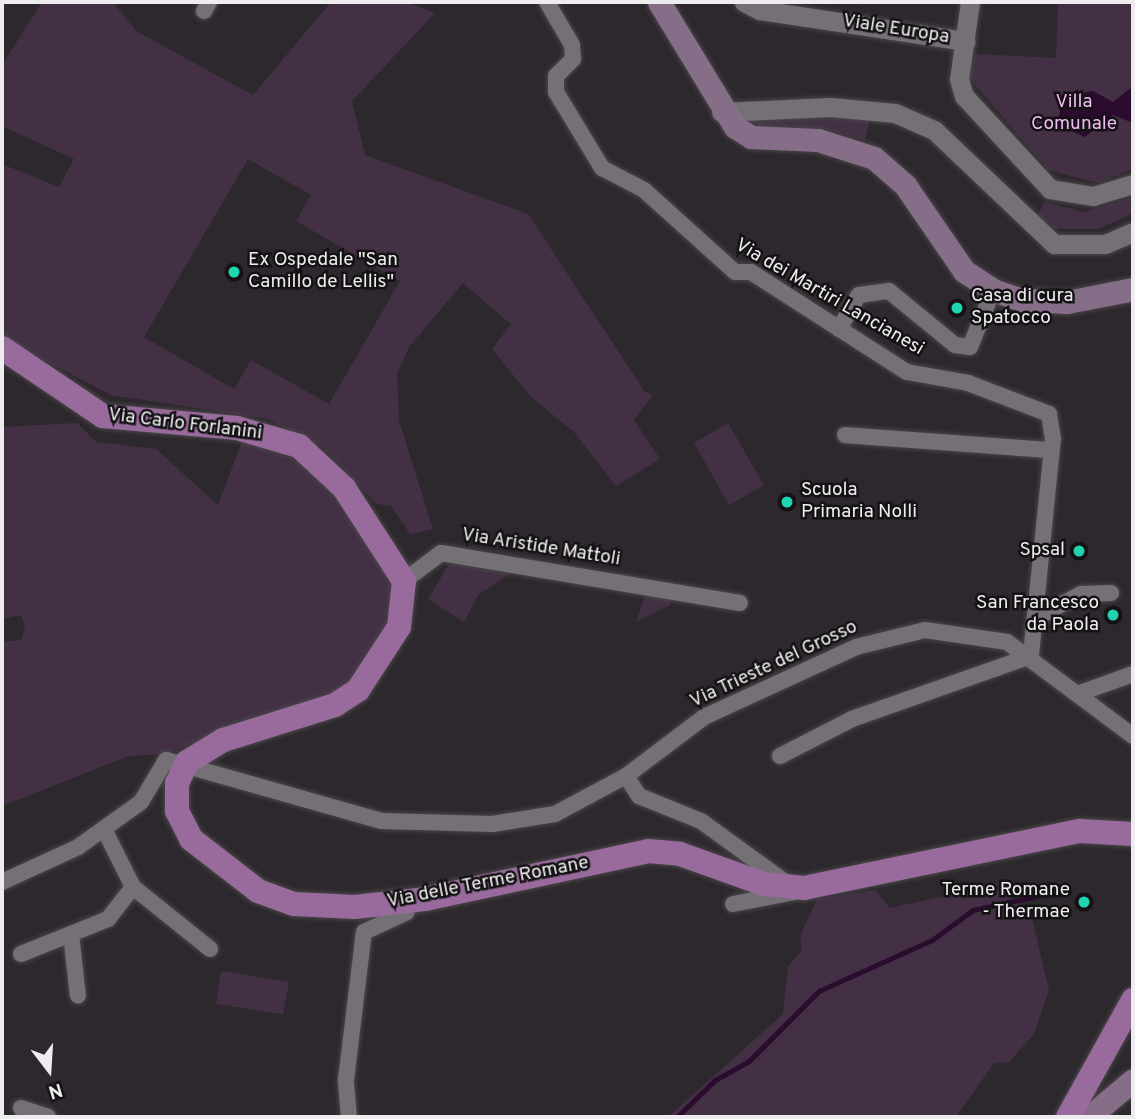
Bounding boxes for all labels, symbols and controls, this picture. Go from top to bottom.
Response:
street label: Viale Europa [841,10,951,50]
park label: Villa Comunale [1031,92,1117,136]
street label: Via dei Martiri Lancianesi [731,235,927,361]
place label: Ex Ospedale "San Camillo de Lellis" [248,250,398,294]
marker: Ex Ospedale "San Camillo de Lellis" [226,264,242,280]
place label: Casa di cura Spatocco [971,286,1074,330]
marker: Casa di cura Spatocco [949,300,965,316]
street label: Via Carlo Forlanini [107,404,263,446]
place label: Scuola Primaria Nolli [801,480,917,524]
marker: Scuola Primaria Nolli [779,494,795,510]
street label: Via Aristide Mattoli [460,524,622,572]
place label: Spsal [1019,540,1065,562]
marker: Spsal [1071,543,1087,559]
place label: San Francesco da Paola [976,593,1099,637]
marker: San Francesco da Paola [1105,607,1121,623]
street label: Via Trieste del Grosso [686,616,862,714]
street label: Via delle Terme Romane [385,852,591,914]
place label: Terme Romane - Thermae [942,880,1070,924]
marker: Terme Romane - Thermae [1076,894,1092,910]
north arrow [14,1035,84,1105]
text: N [45,1077,65,1104]

